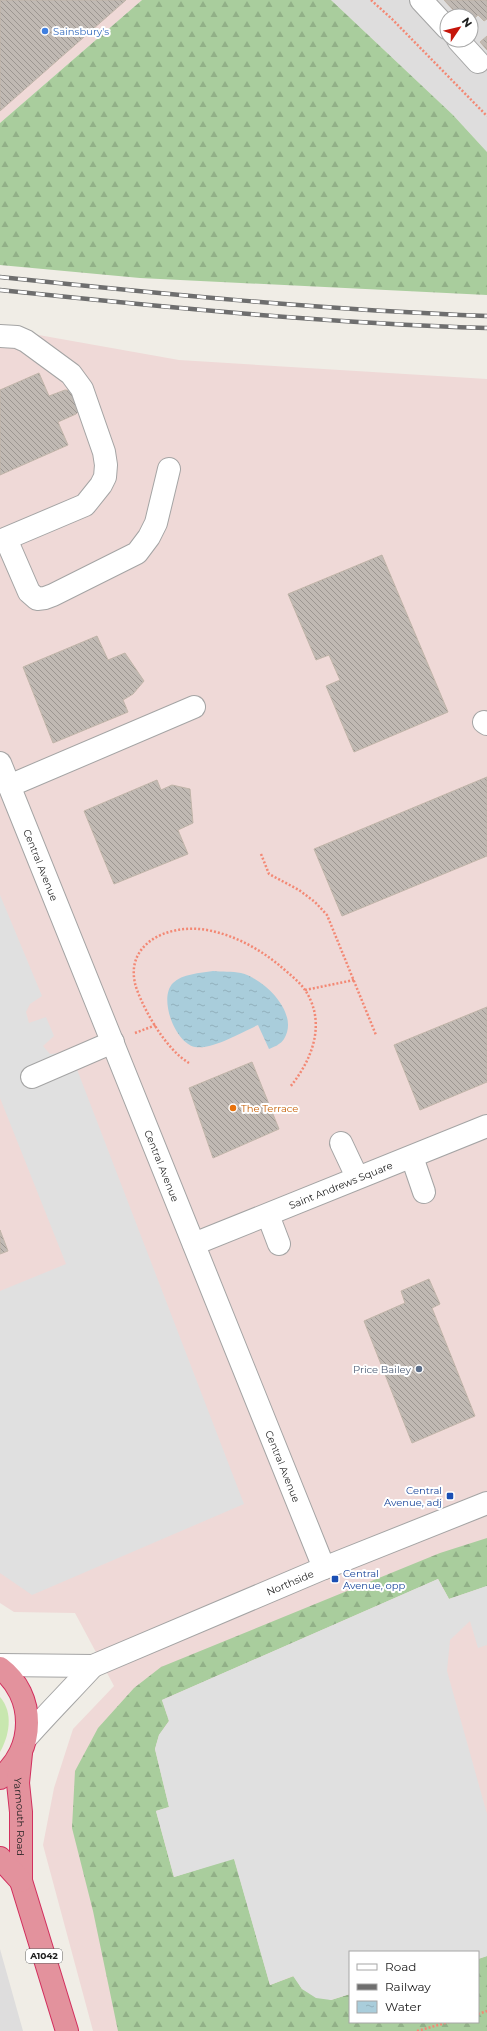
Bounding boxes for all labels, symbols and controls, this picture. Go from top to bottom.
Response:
north arrow [439,8,479,48]
text: N [459,15,475,30]
place label: Sainsbury's [53,25,109,38]
marker: Sainsbury's [40,26,50,36]
street label: Central Avenue [20,827,61,903]
place label: The Terrace [241,1102,298,1115]
marker: The Terrace [228,1103,238,1113]
street label: Central Avenue [141,1128,182,1204]
street label: Saint Andrews Square [287,1159,394,1212]
place label: Price Bailey [353,1363,412,1376]
marker: Price Bailey [414,1364,424,1374]
street label: Central Avenue [262,1429,303,1504]
place label: Central Avenue, adj [384,1484,442,1509]
marker: Central Avenue, adj [445,1491,455,1501]
street label: Northside [265,1567,316,1599]
place label: Central Avenue, opp [343,1567,406,1592]
marker: Central Avenue, opp [330,1574,340,1584]
street label: Yarmouth Road [11,1777,27,1856]
road number: A1042 [26,1949,62,1963]
legend [349,1951,479,2023]
text: Road [385,1959,416,1974]
text: Railway [385,1979,431,1994]
text: Water [385,1999,422,2014]

